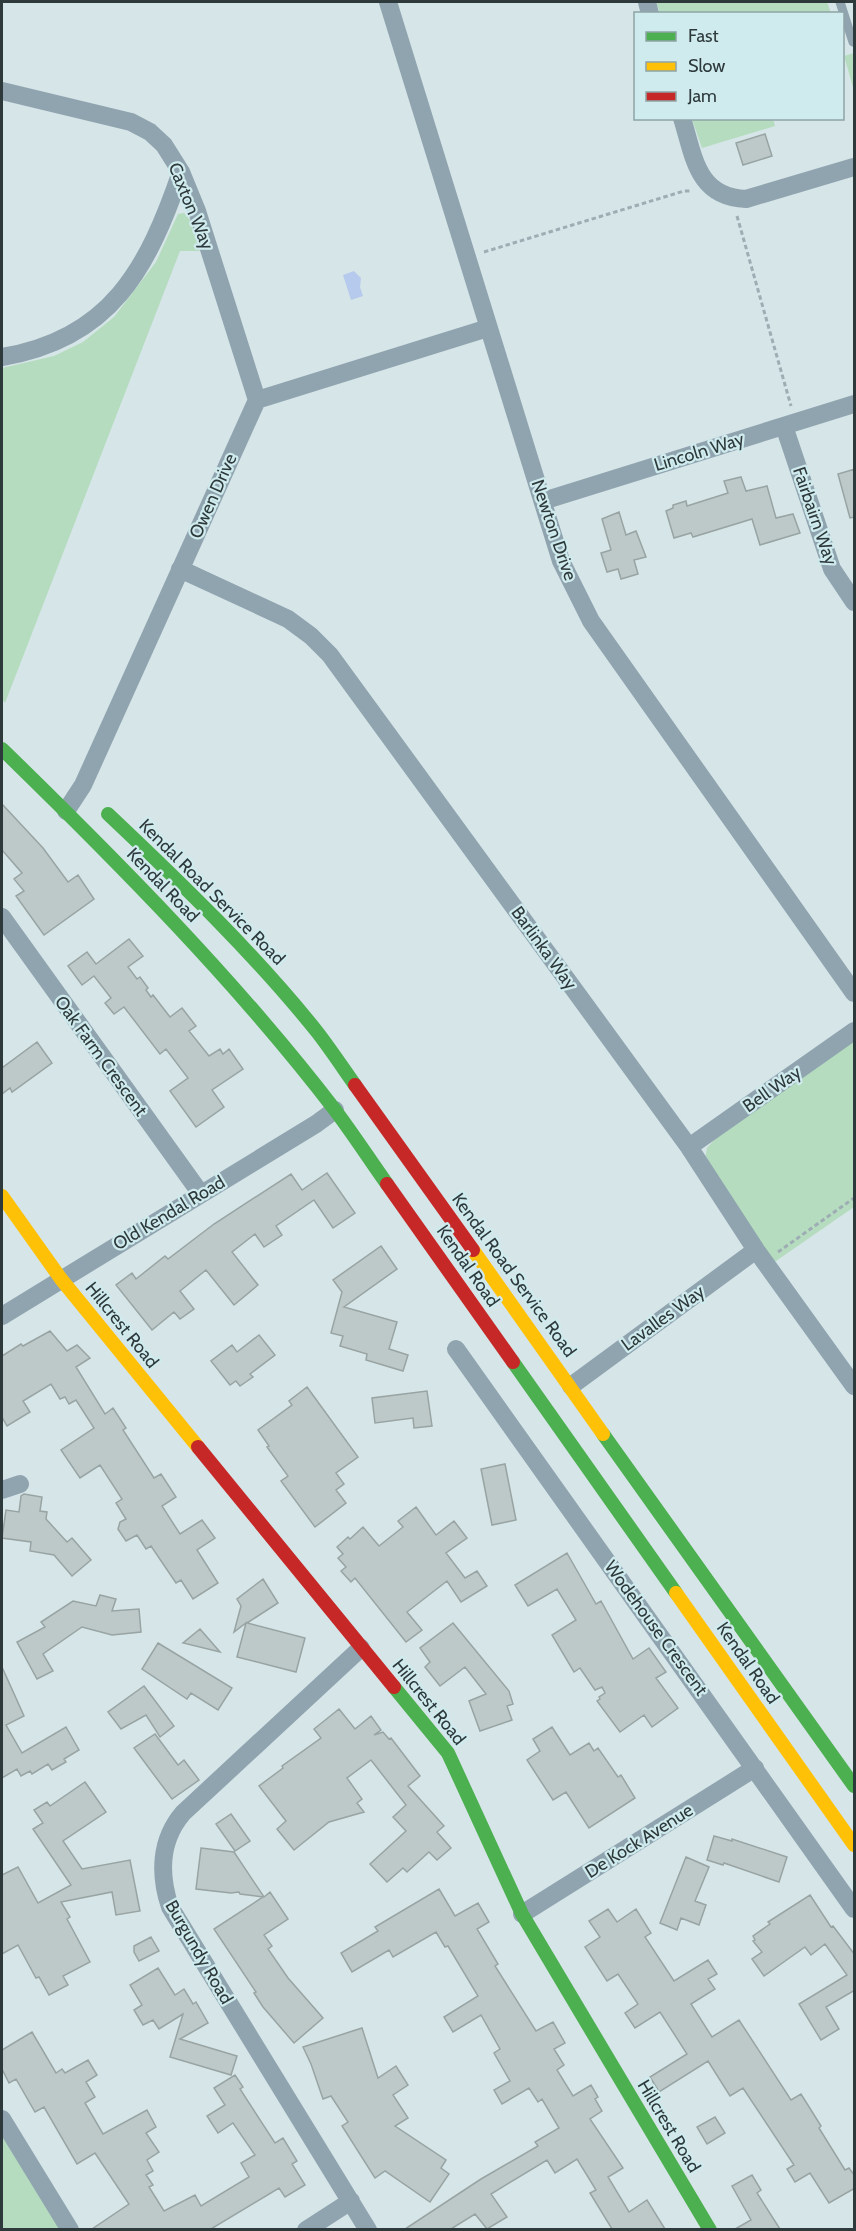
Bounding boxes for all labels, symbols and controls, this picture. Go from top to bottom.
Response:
legend [634,12,844,120]
text: Fast [688,25,719,47]
text: Slow [688,55,725,77]
text: Jam [687,85,717,107]
street label: Caxton Way [164,159,218,253]
street label: Lincoln Way [651,428,747,476]
street label: Owen Drive [185,450,241,542]
street label: Fairbairn Way [788,464,842,568]
street label: Newton Drive [526,477,582,583]
street label: Kendal Road Service Road [134,814,290,970]
street label: Kendal Road [122,843,204,927]
street label: Barlinka Way [506,902,582,994]
street label: Oak Farm Crescent [50,992,152,1120]
street label: Bell Way [739,1061,805,1117]
street label: Old Kendal Road [109,1171,229,1255]
street label: Kendal Road Service Road [447,1189,581,1361]
street label: Kendal Road [432,1221,504,1311]
street label: Hillcrest Road [81,1278,163,1372]
street label: Lavalles Way [617,1280,709,1356]
street label: Wodehouse Crescent [600,1556,712,1700]
street label: Kendal Road [712,1618,784,1708]
street label: Hillcrest Road [388,1655,470,1749]
street label: De Kock Avenue [581,1799,697,1883]
street label: Burgundy Road [160,1896,238,2008]
street label: Hillcrest Road [633,2076,705,2176]

